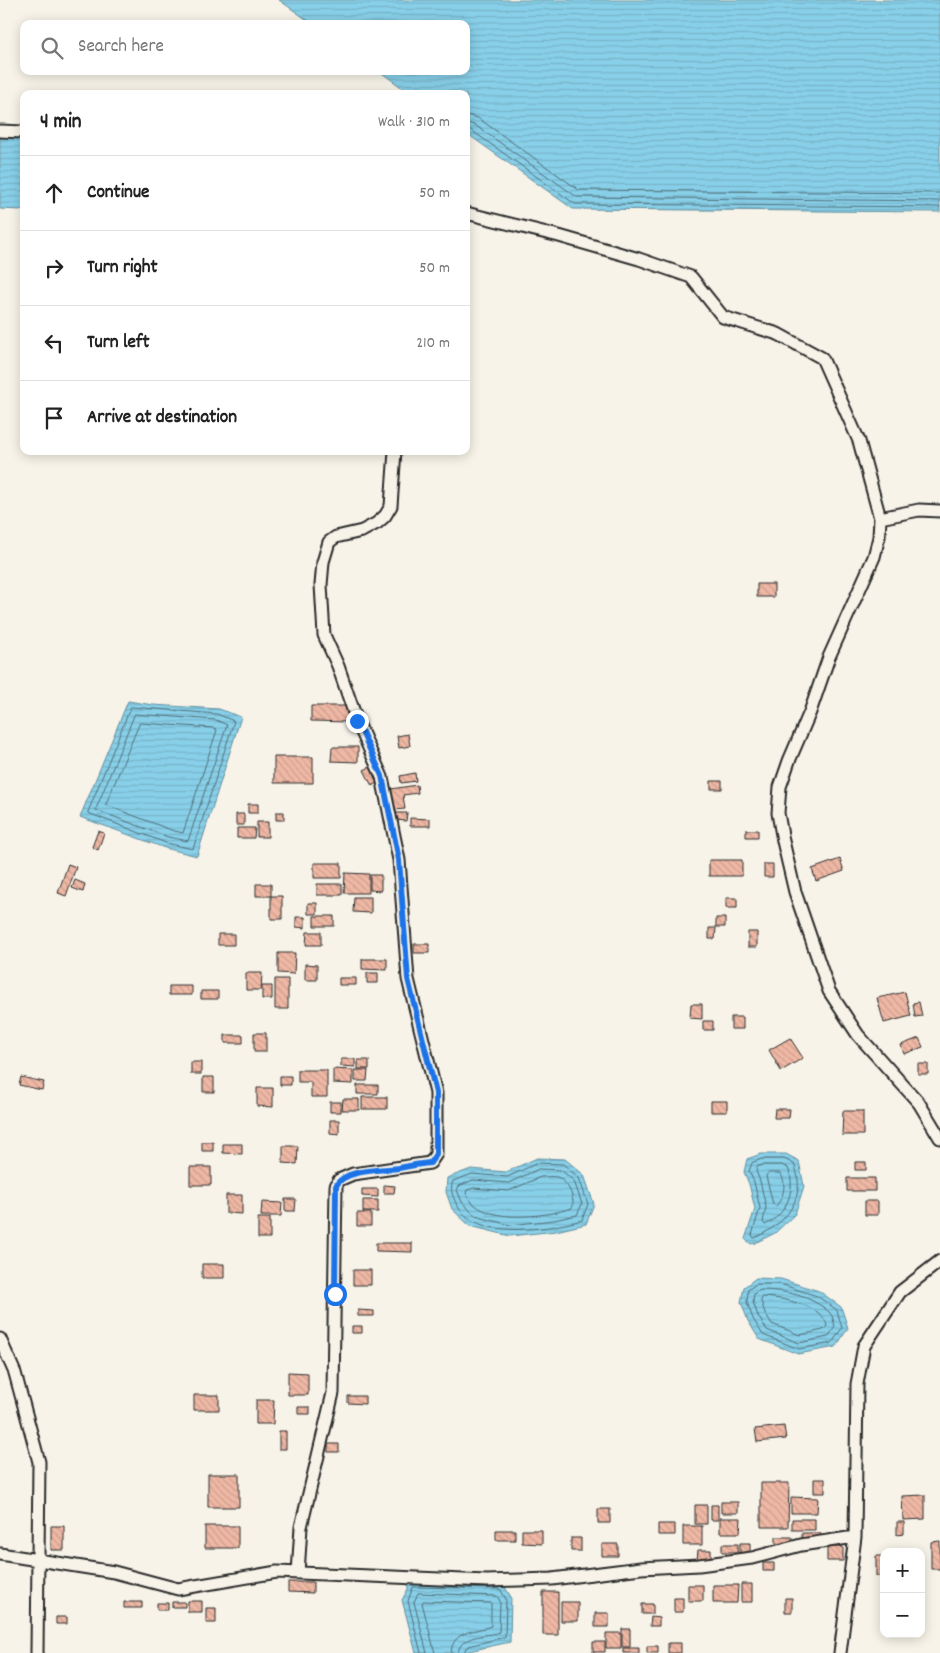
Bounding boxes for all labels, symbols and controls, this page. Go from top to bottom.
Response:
search box [20,20,470,75]
icon: search [38,34,66,62]
text: Search here [78,34,164,61]
text: 4 min [40,108,82,138]
text: Walk · 310 m [378,111,450,134]
icon: ahead [40,179,68,207]
text: Continue [87,180,149,207]
text: 50 m [419,182,450,205]
icon: right [40,254,68,282]
text: Turn right [87,255,158,282]
text: 50 m [419,257,450,280]
icon: left [40,329,68,357]
text: Turn left [87,330,150,357]
text: 210 m [416,332,450,355]
icon: arrive [40,404,68,432]
text: Arrive at destination [87,405,237,432]
route end [346,710,369,733]
route start [324,1283,347,1306]
map controls [880,1548,925,1638]
button: + [880,1548,925,1593]
button: − [880,1593,925,1638]

